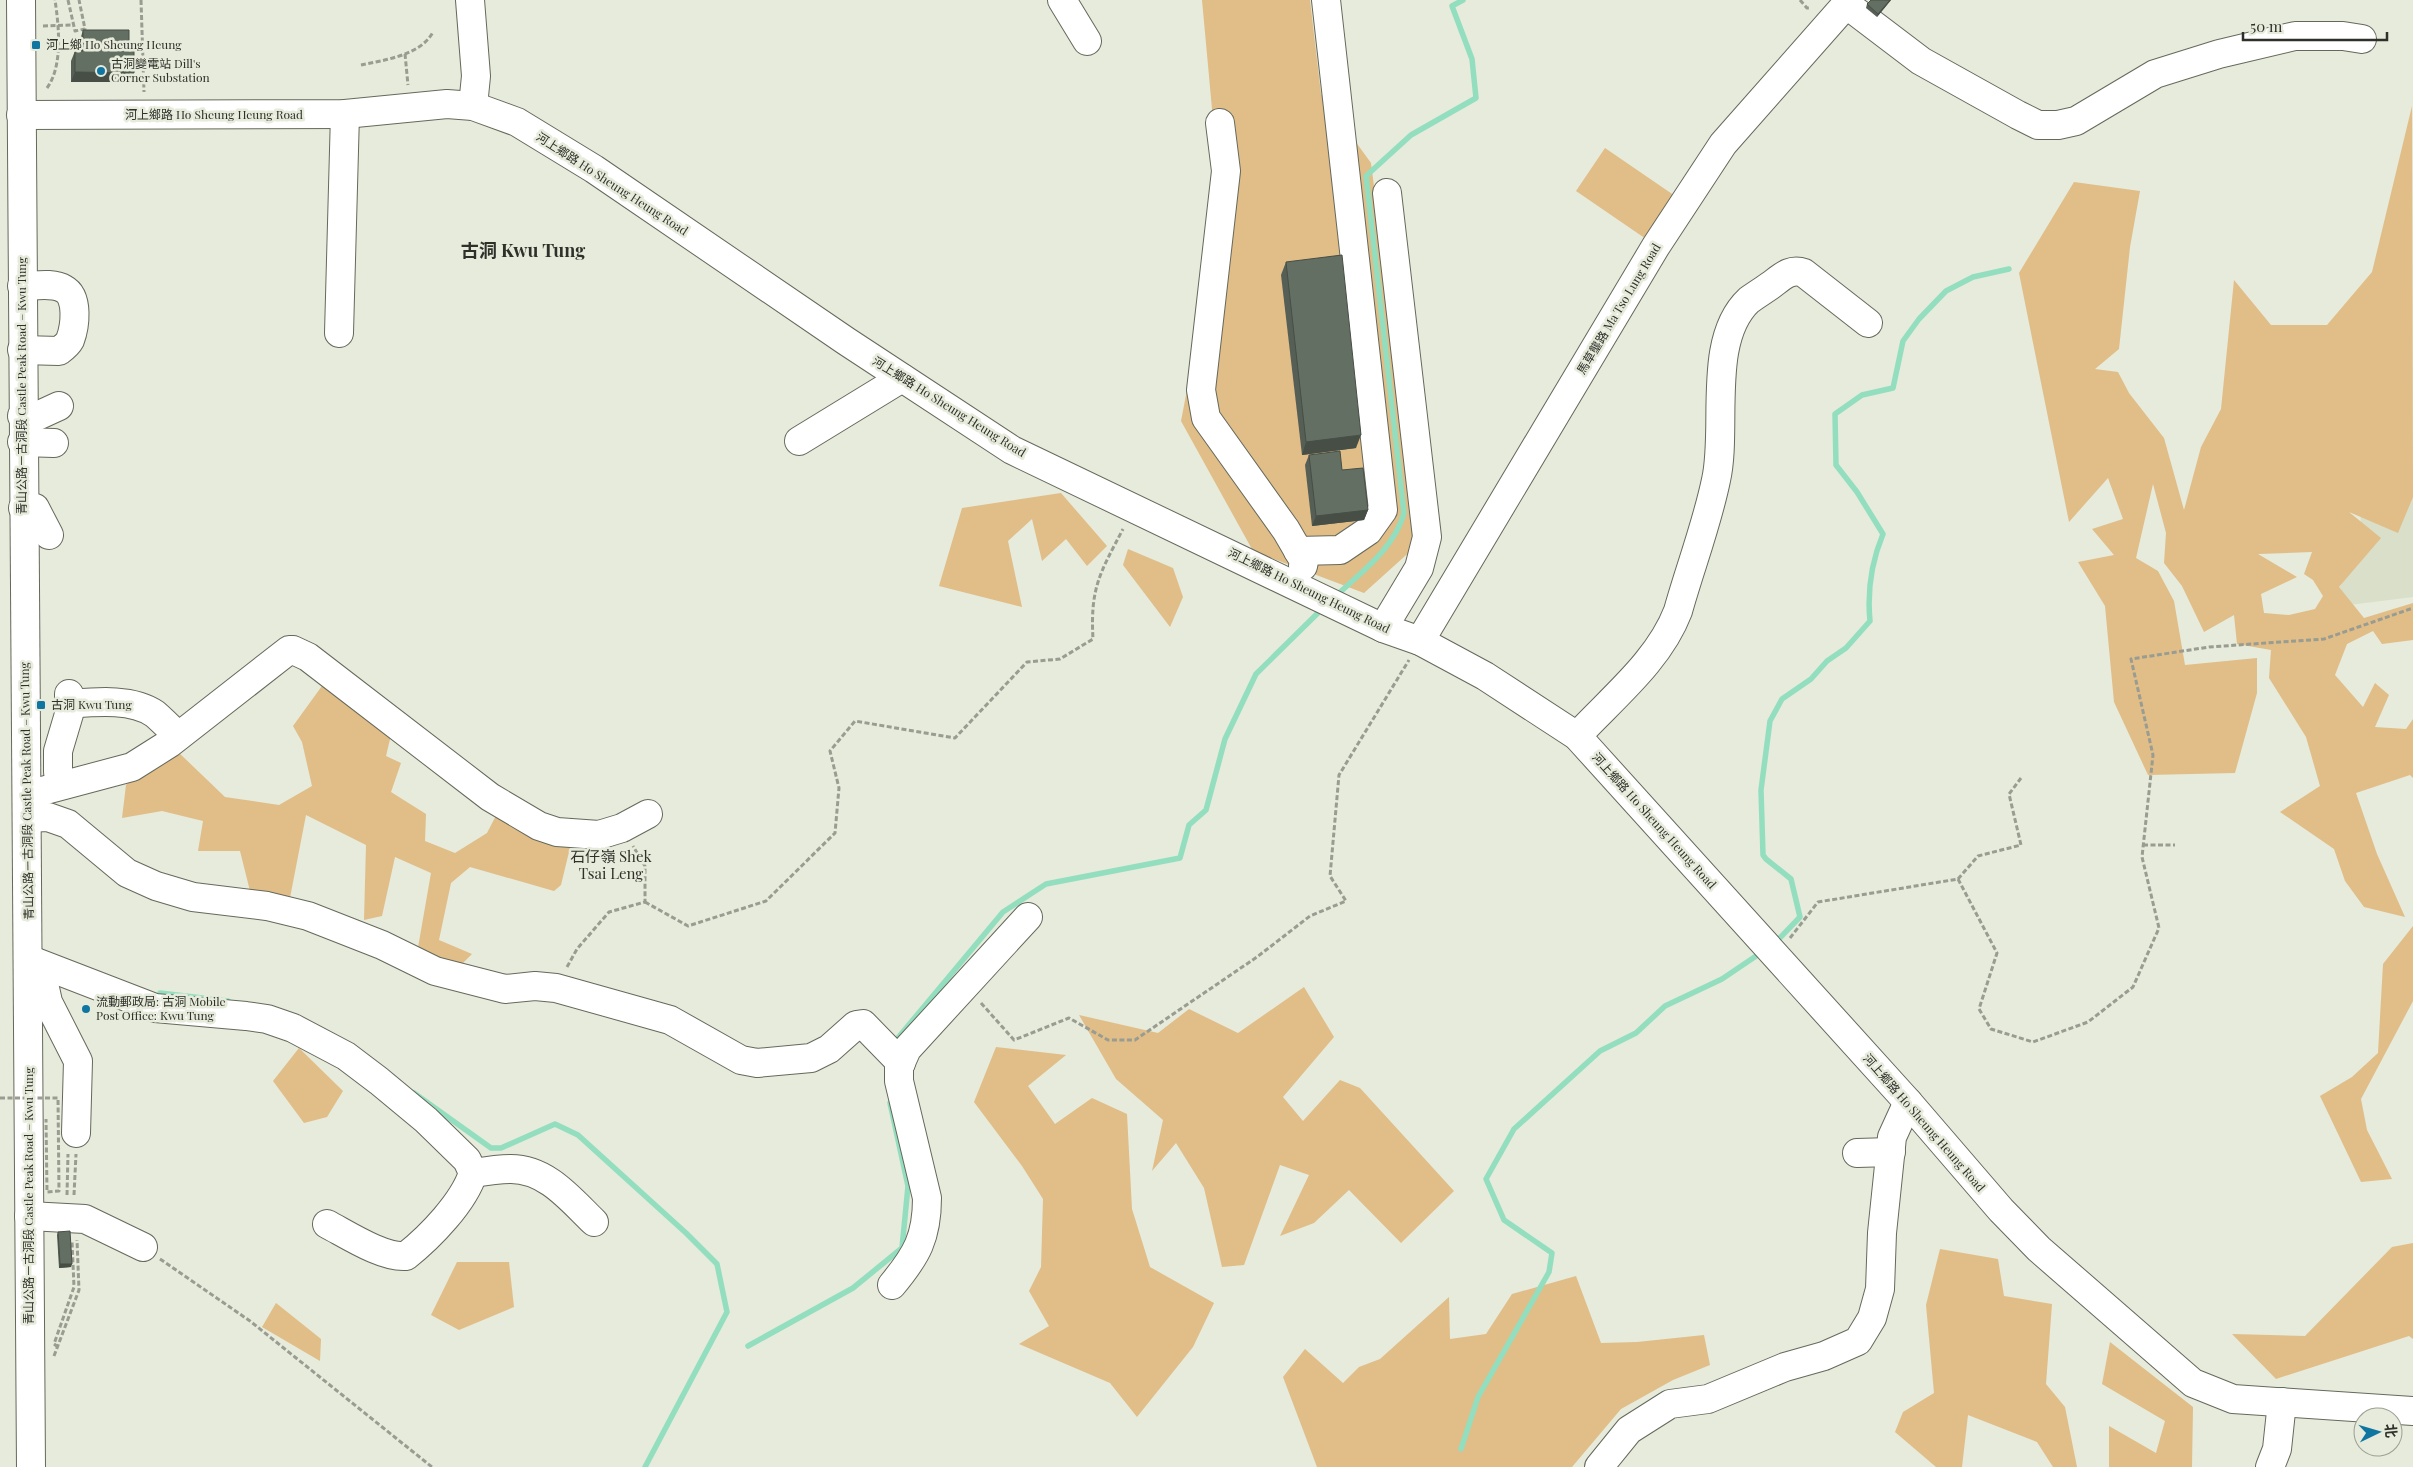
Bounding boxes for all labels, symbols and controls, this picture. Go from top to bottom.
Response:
scale bar [2243,10,2387,42]
text: 50 m [2250,16,2283,36]
place label: 河上鄉 Ho Sheung Heung [46,36,182,52]
marker: 河上鄉 Ho Sheung Heung [30,39,42,51]
place label: 古洞變電站 Dill's Corner Substation [111,55,210,85]
marker: 古洞變電站 Dill's Corner Substation [95,65,107,77]
street label: 河上鄉路 Ho Sheung Heung Road [125,106,303,122]
street label: 河上鄉路 Ho Sheung Heung Road [534,128,692,238]
district label: 古洞 Kwu Tung [461,238,585,262]
street label: 馬草壟路 Ma Tso Lung Road [1573,240,1664,377]
street label: 青山公路－古洞段 Castle Peak Road – Kwu Tung [13,257,29,515]
street label: 河上鄉路 Ho Sheung Heung Road [870,352,1029,460]
street label: 河上鄉路 Ho Sheung Heung Road [1226,544,1393,636]
street label: 青山公路－古洞段 Castle Peak Road – Kwu Tung [16,662,36,920]
place label: 古洞 Kwu Tung [51,696,132,712]
marker: 古洞 Kwu Tung [35,699,47,711]
street label: 河上鄉路 Ho Sheung Heung Road [1589,749,1720,892]
district label: 石仔嶺 Shek Tsai Leng [570,846,652,883]
place label: 流動郵政局: 古洞 Mobile Post Office: Kwu Tung [96,993,226,1023]
marker: 流動郵政局: 古洞 Mobile Post Office: Kwu Tung [80,1003,92,1015]
street label: 河上鄉路 Ho Sheung Heung Road [1860,1050,1989,1195]
street label: 青山公路－古洞段 Castle Peak Road – Kwu Tung [20,1067,36,1325]
north arrow [2353,1407,2403,1457]
text: 北 [2381,1423,2402,1439]

